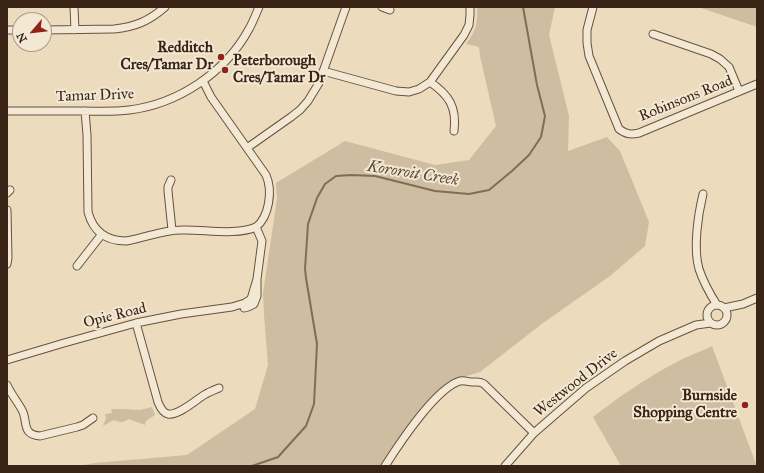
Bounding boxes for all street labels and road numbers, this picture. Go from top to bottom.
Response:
street label: Robinsons Road [637,72,735,126]
street label: Tamar Drive [56,86,134,106]
street label: Opie Road [82,299,148,333]
street label: Westwood Drive [531,345,621,421]

